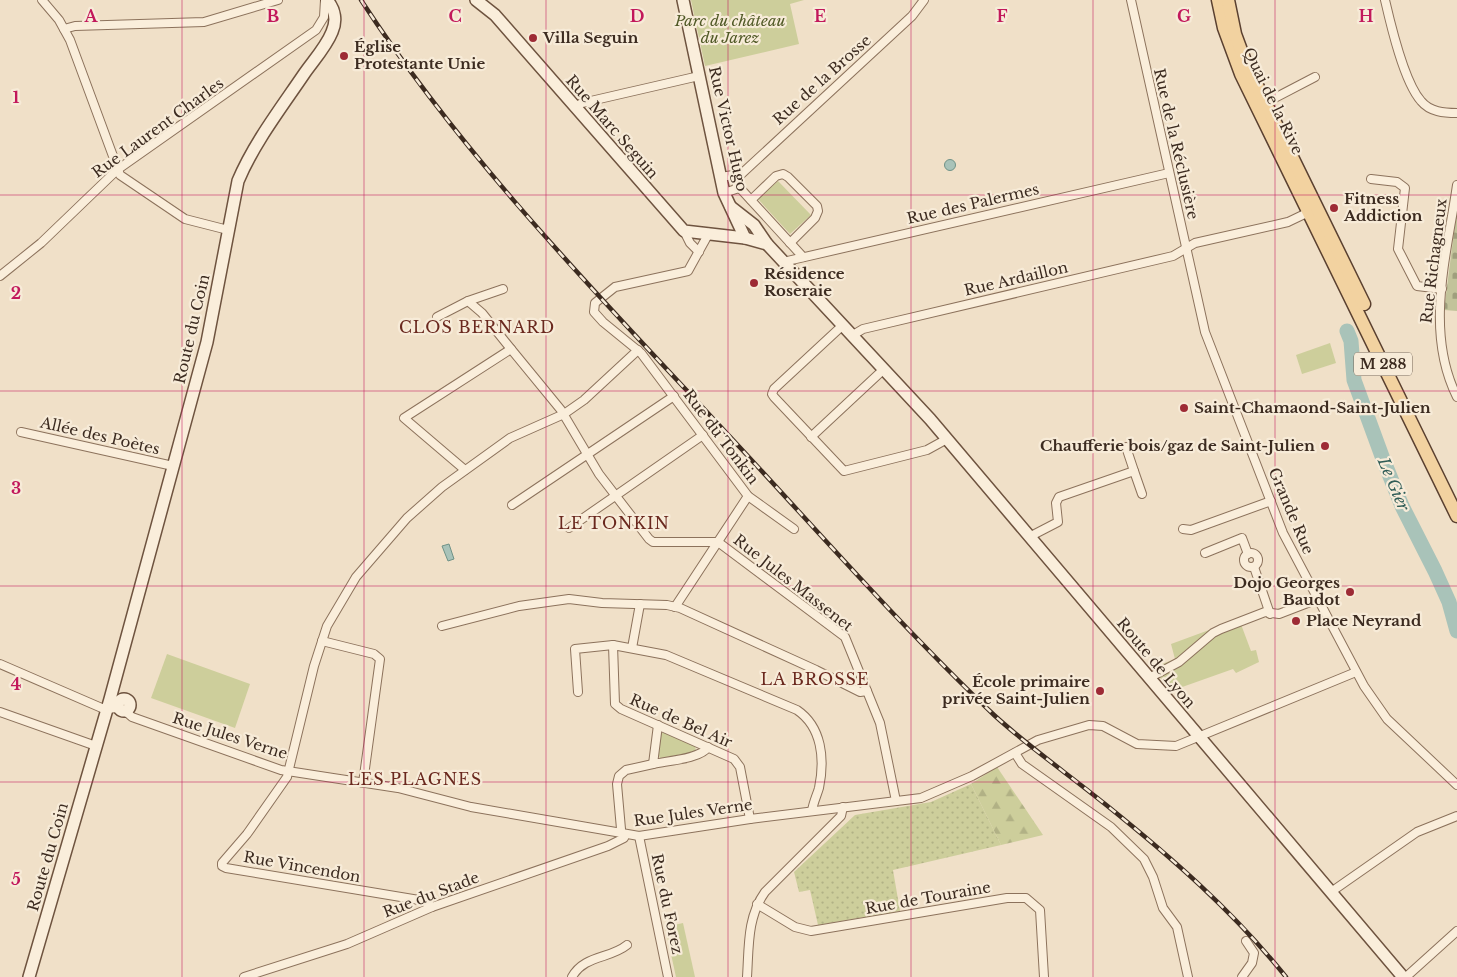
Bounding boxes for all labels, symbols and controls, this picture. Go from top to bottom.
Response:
text: A [84,6,99,26]
text: B [267,6,280,26]
text: C [448,6,462,26]
text: D [630,6,644,26]
text: E [814,6,826,26]
text: F [996,6,1008,26]
text: G [1177,6,1191,26]
text: H [1358,6,1374,26]
park label: Parc du château du Jarez [674,11,785,47]
place label: Villa Seguin [542,28,638,47]
street label: Rue de la Brosse [769,31,875,129]
marker: Villa Seguin [527,32,539,44]
place label: Église Protestante Unie [354,37,485,73]
street label: Quai de la Rive [1239,44,1308,157]
marker: Église Protestante Unie [338,50,350,62]
street label: Rue Victor Hugo [705,64,752,193]
street label: Rue de la Réclusière [1150,66,1203,221]
street label: Rue Marc Seguin [562,71,663,183]
street label: Rue Laurent Charles [88,73,227,182]
text: 1 [13,87,20,107]
street label: Rue des Palermes [905,179,1041,228]
place label: Fitness Addiction [1343,189,1423,225]
street label: Rue Richagneux [1416,198,1451,324]
marker: Fitness Addiction [1328,202,1340,214]
street label: Rue Ardaillon [962,257,1070,300]
place label: Résidence Roseraie [764,264,845,300]
street label: Route du Coin [170,272,213,386]
marker: Résidence Roseraie [748,277,760,289]
text: 2 [11,283,21,303]
district label: CLOS BERNARD [399,317,555,337]
road number: M 288 [1354,352,1412,376]
street label: Rue du Tonkin [680,385,763,488]
place label: Saint-Chamaond-Saint-Julien [1194,398,1431,417]
marker: Saint-Chamaond-Saint-Julien [1178,402,1190,414]
street label: Allée des Poètes [38,412,162,459]
place label: Chaufferie bois/gaz de Saint-Julien [1040,436,1315,455]
marker: Chaufferie bois/gaz de Saint-Julien [1319,440,1331,452]
water label: Le Gier [1373,453,1414,514]
street label: Grande Rue [1265,465,1318,557]
text: 3 [11,478,21,498]
district label: LE TONKIN [558,513,670,533]
street label: Rue Jules Massenet [730,530,857,635]
place label: Dojo Georges Baudot [1233,573,1340,609]
marker: Dojo Georges Baudot [1344,586,1356,598]
place label: Place Neyrand [1306,611,1422,630]
street label: Route de Lyon [1113,614,1200,712]
marker: Place Neyrand [1290,615,1302,627]
district label: LA BROSSE [761,669,869,689]
place label: École primaire privée Saint-Julien [942,672,1090,708]
text: 4 [11,674,21,694]
marker: École primaire privée Saint-Julien [1094,685,1106,697]
street label: Rue de Bel Air [627,689,736,752]
street label: Rue Jules Verne [170,708,290,763]
district label: LES PLAGNES [348,769,482,789]
street label: Rue Jules Verne [632,795,753,830]
street label: Route du Coin [23,800,72,913]
street label: Rue Vincendon [242,847,362,886]
street label: Rue du Forez [648,852,687,956]
street label: Rue du Stade [380,867,482,922]
text: 5 [11,869,21,889]
street label: Rue de Touraine [864,877,992,918]

